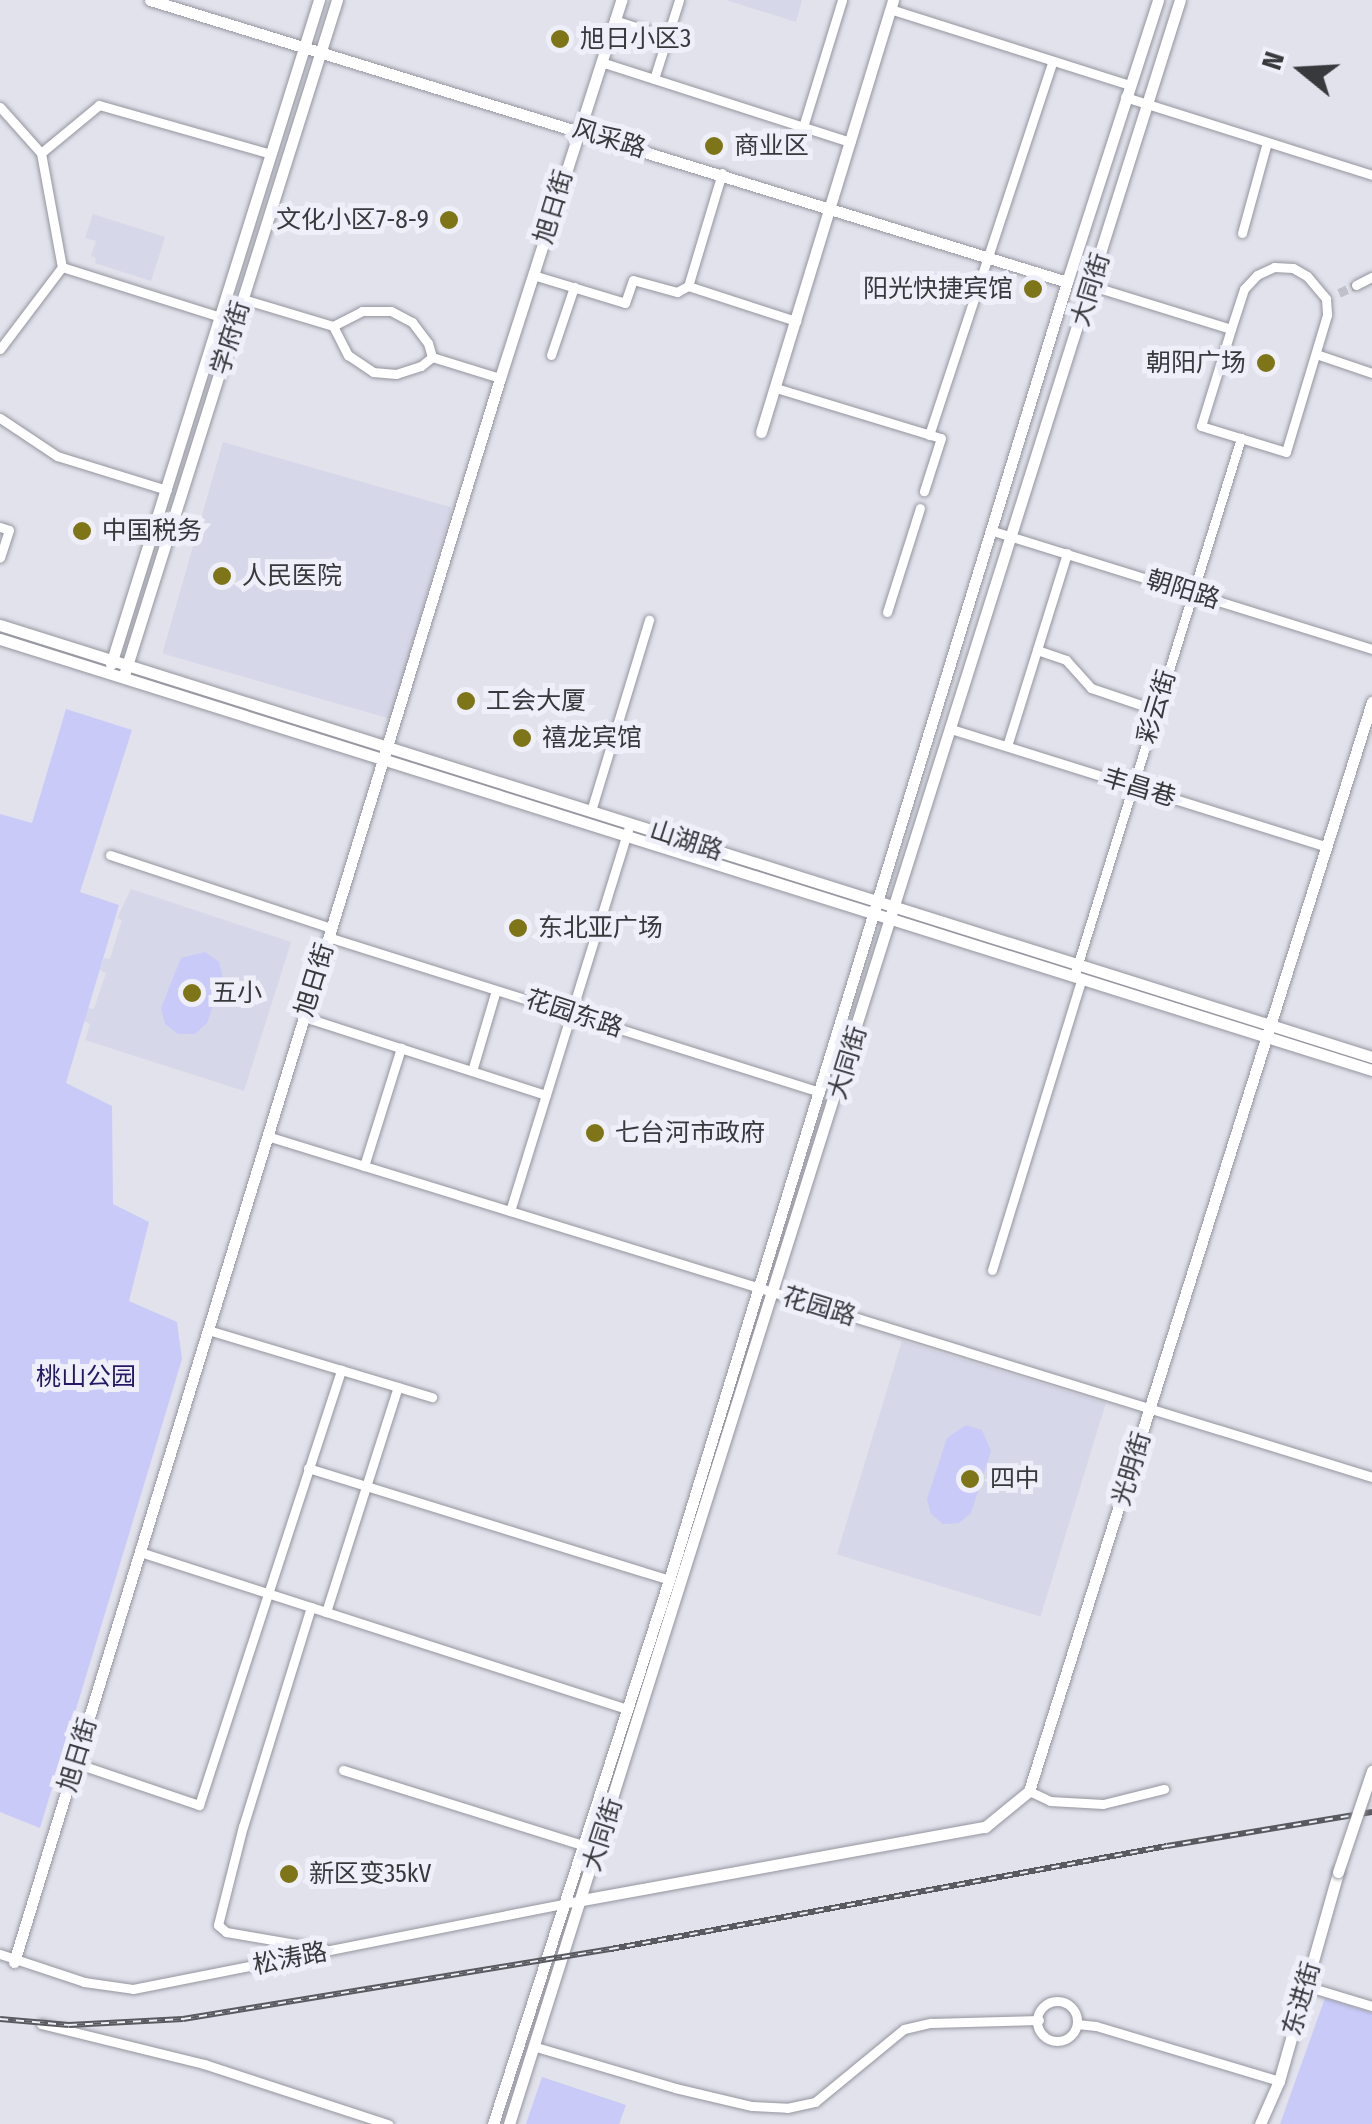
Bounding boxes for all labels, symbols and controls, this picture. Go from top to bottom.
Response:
north arrow [1252,20,1352,120]
place label: 旭日小区3 [580,24,691,54]
marker: 旭日小区3 [549,28,571,50]
text: N [1255,47,1291,74]
street label: 风采路 [569,114,649,164]
place label: 商业区 [734,131,809,161]
marker: 商业区 [703,135,725,157]
street label: 旭日街 [529,167,579,247]
place label: 文化小区7-8-9 [276,205,429,235]
marker: 文化小区7-8-9 [438,209,460,231]
street label: 大同街 [1066,250,1116,330]
place label: 阳光快捷宾馆 [863,274,1013,304]
marker: 阳光快捷宾馆 [1022,278,1044,300]
street label: 学府街 [206,298,256,378]
place label: 朝阳广场 [1146,348,1246,378]
marker: 朝阳广场 [1255,352,1277,374]
place label: 中国税务 [102,516,202,546]
marker: 中国税务 [71,520,93,542]
place label: 人民医院 [242,561,342,591]
marker: 人民医院 [211,565,233,587]
street label: 朝阳路 [1143,565,1223,615]
street label: 彩云街 [1132,667,1182,747]
place label: 工会大厦 [486,686,586,716]
marker: 工会大厦 [455,690,477,712]
place label: 禧龙宾馆 [542,723,642,753]
marker: 禧龙宾馆 [511,727,533,749]
street label: 丰昌巷 [1099,763,1179,813]
street label: 山湖路 [646,815,726,867]
place label: 东北亚广场 [538,913,663,943]
marker: 东北亚广场 [507,917,529,939]
street label: 旭日街 [290,940,340,1020]
place label: 五小 [212,978,262,1008]
marker: 五小 [181,982,203,1004]
street label: 花园东路 [522,984,626,1044]
street label: 大同街 [823,1023,873,1103]
place label: 七台河市政府 [615,1118,765,1148]
marker: 七台河市政府 [584,1122,606,1144]
street label: 花园路 [779,1282,859,1332]
park label: 桃山公园 [36,1362,136,1392]
street label: 光明街 [1107,1429,1157,1509]
place label: 四中 [990,1464,1040,1494]
marker: 四中 [959,1468,981,1490]
street label: 旭日街 [53,1715,103,1795]
street label: 大同街 [577,1795,629,1875]
place label: 新区变35kV [309,1859,431,1889]
marker: 新区变35kV [278,1863,300,1885]
street label: 松涛路 [250,1937,330,1981]
street label: 东进街 [1277,1959,1327,2039]

